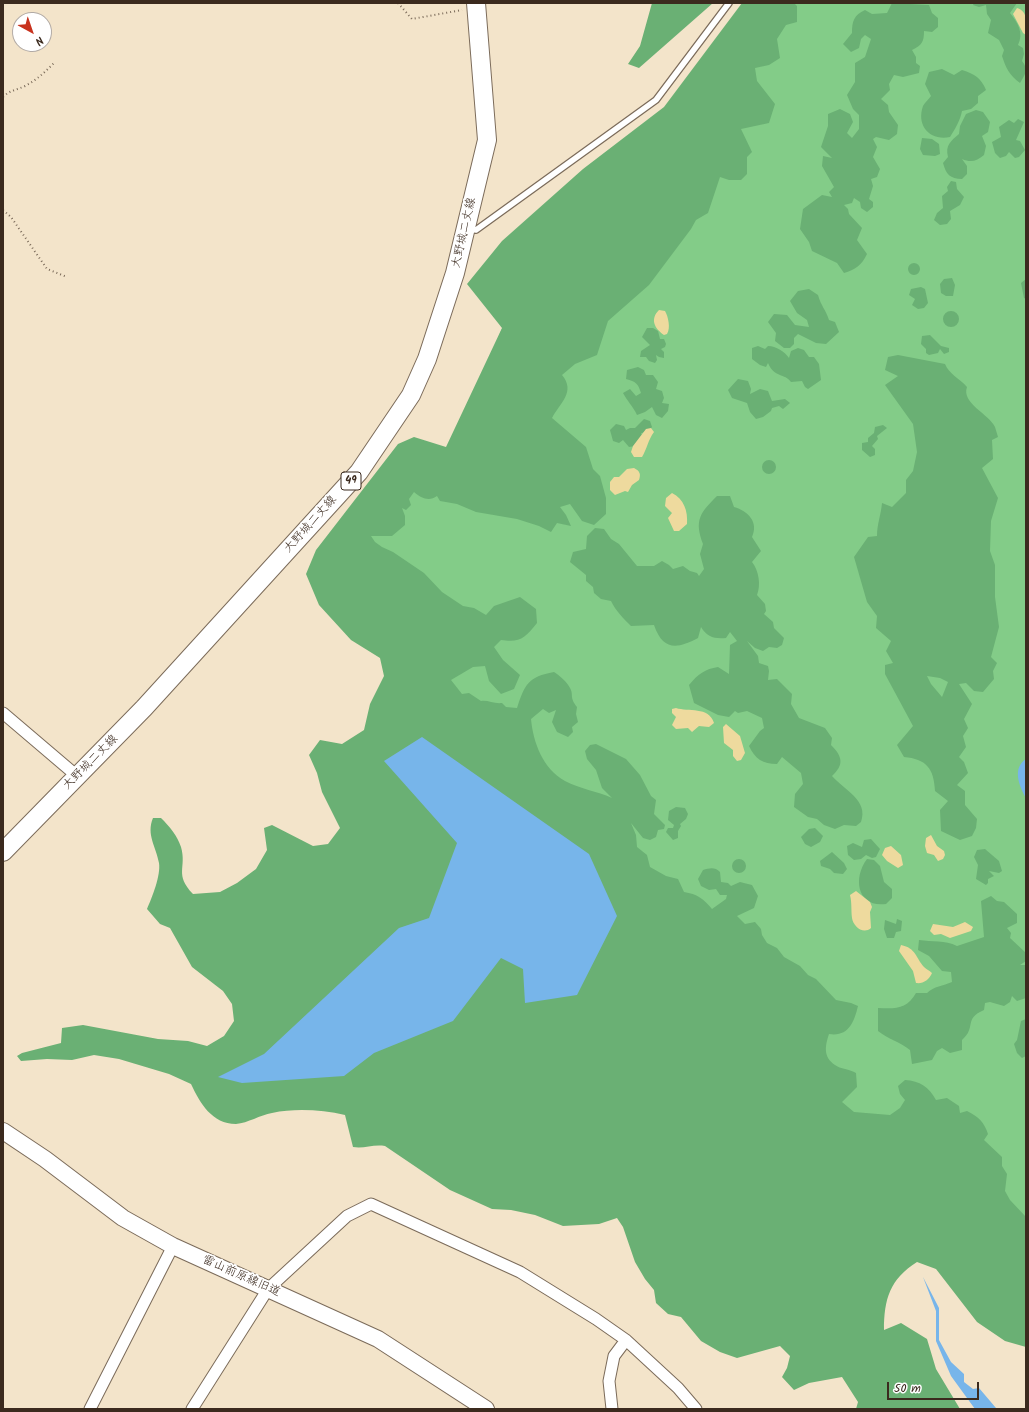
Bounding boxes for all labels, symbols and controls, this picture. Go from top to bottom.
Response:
north arrow [12,12,52,52]
text: N [31,31,48,50]
street label: 大野城二丈線 [450,196,480,270]
road number: 49 [341,472,361,490]
street label: 大野城二丈線 [282,493,340,557]
street label: 大野城二丈線 [60,732,122,794]
street label: 雷山前原線旧道 [200,1253,282,1301]
scale bar [889,1374,981,1400]
text: 50 m [894,1379,921,1398]

